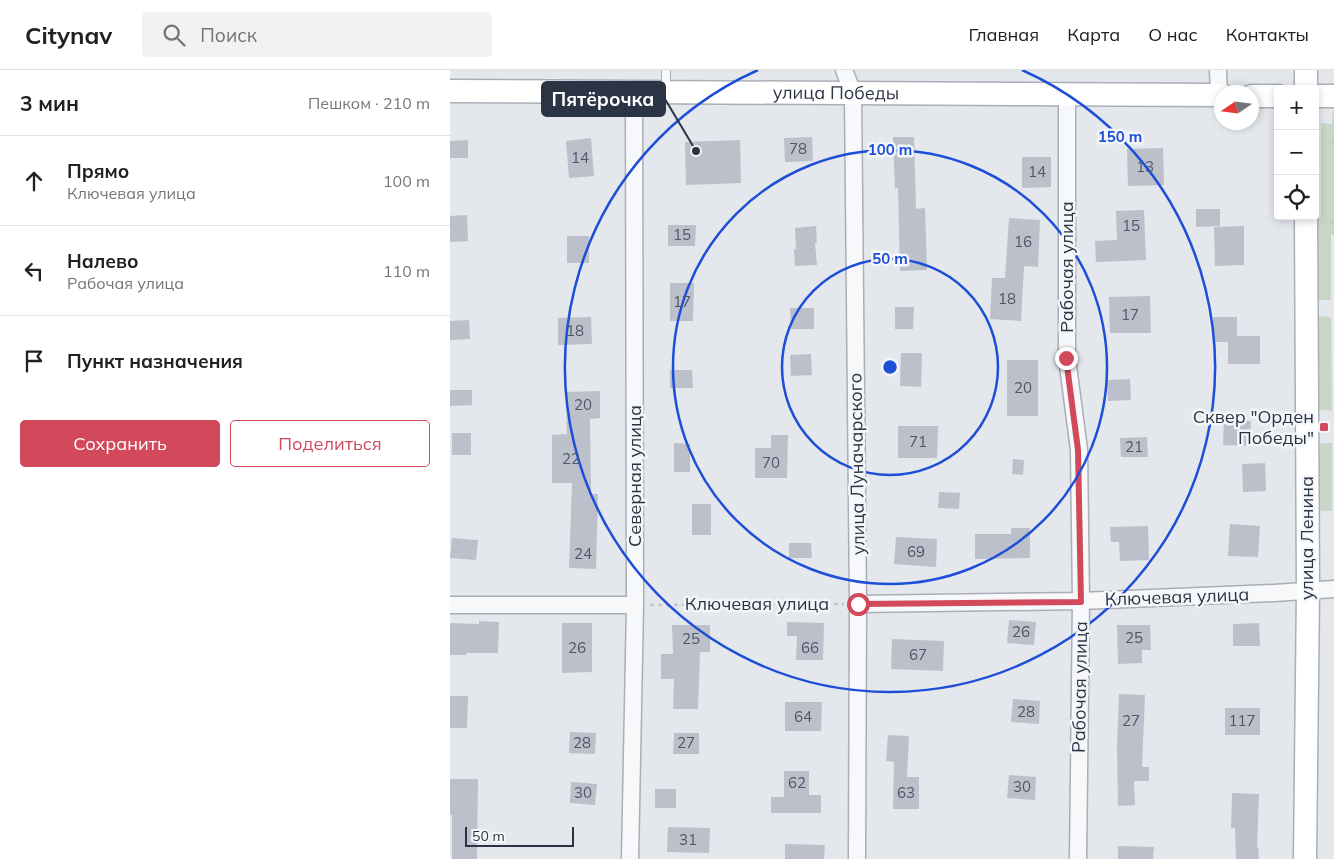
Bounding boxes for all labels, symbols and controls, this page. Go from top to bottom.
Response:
search box [142,12,492,57]
text: Citynav [25,20,112,50]
icon: search [160,21,188,49]
text: Поиск [200,23,257,47]
text: Главная [969,23,1039,46]
text: Карта [1067,23,1120,46]
text: О нас [1148,23,1198,46]
text: Контакты [1226,23,1309,46]
street label: улица Победы [773,81,899,104]
callout: Пятёрочка [542,82,665,116]
north arrow [1214,85,1259,130]
map controls [1274,85,1319,220]
button: + [1274,85,1319,130]
text: Пятёрочка [552,87,654,111]
text: 3 мин [20,90,79,116]
text: Пешком · 210 m [308,93,430,113]
text: 150 m [1098,127,1142,146]
button: − [1274,130,1319,175]
house number: 78 [789,139,807,158]
text: 100 m [868,140,912,159]
house number: 14 [571,148,589,167]
house number: 13 [1136,157,1154,176]
text: Прямо [67,159,129,183]
house number: 14 [1028,162,1046,181]
icon: ahead [20,167,48,195]
text: 100 m [383,171,430,191]
button: locate [1274,175,1319,220]
text: Ключевая улица [67,183,196,203]
street label: Рабочая улица [1055,201,1078,333]
house number: 15 [1122,216,1140,235]
house number: 15 [673,225,691,244]
house number: 16 [1014,232,1032,251]
text: Налево [67,249,139,273]
text: 50 m [872,249,908,268]
icon: left [20,257,48,285]
text: 110 m [383,261,430,281]
text: Рабочая улица [67,273,184,293]
house number: 18 [998,289,1016,308]
house number: 17 [673,292,691,311]
house number: 17 [1121,305,1139,324]
house number: 18 [566,321,584,340]
icon: arrive [20,347,48,375]
route end [1055,347,1078,370]
text: Пункт назначения [67,349,243,373]
centre of rings [881,358,899,376]
street label: улица Луначарского [843,373,870,555]
house number: 20 [1014,378,1032,397]
house number: 20 [574,395,592,414]
street label: Северная улица [623,405,646,547]
place label: Сквер "Орден Победы" [1193,405,1314,449]
button: Сохранить [20,420,220,467]
button: Поделиться [230,420,430,467]
marker: Сквер "Орден Победы" [1318,421,1330,433]
house number: 71 [909,432,927,451]
house number: 21 [1125,437,1143,456]
house number: 22 [562,449,580,468]
house number: 70 [762,453,780,472]
street label: улица Ленина [1295,476,1318,600]
house number: 69 [907,542,925,561]
house number: 24 [574,544,592,563]
street label: Ключевая улица [1104,582,1250,611]
street label: Ключевая улица [685,592,829,615]
route start [847,593,870,616]
street label: Рабочая улица [1067,621,1092,753]
house number: 26 [1012,622,1030,641]
house number: 25 [1125,628,1143,647]
house number: 25 [682,629,700,648]
house number: 26 [568,638,586,657]
house number: 66 [801,638,819,657]
house number: 67 [909,645,927,664]
house number: 28 [1017,702,1035,721]
house number: 64 [794,707,812,726]
house number: 27 [1122,711,1140,730]
house number: 117 [1228,711,1256,730]
house number: 28 [573,733,591,752]
house number: 27 [677,733,695,752]
house number: 62 [788,773,806,792]
house number: 30 [1013,777,1031,796]
house number: 30 [574,783,592,802]
house number: 63 [897,783,915,802]
scale bar [465,824,574,847]
text: 50 m [472,827,505,845]
house number: 31 [679,830,697,849]

